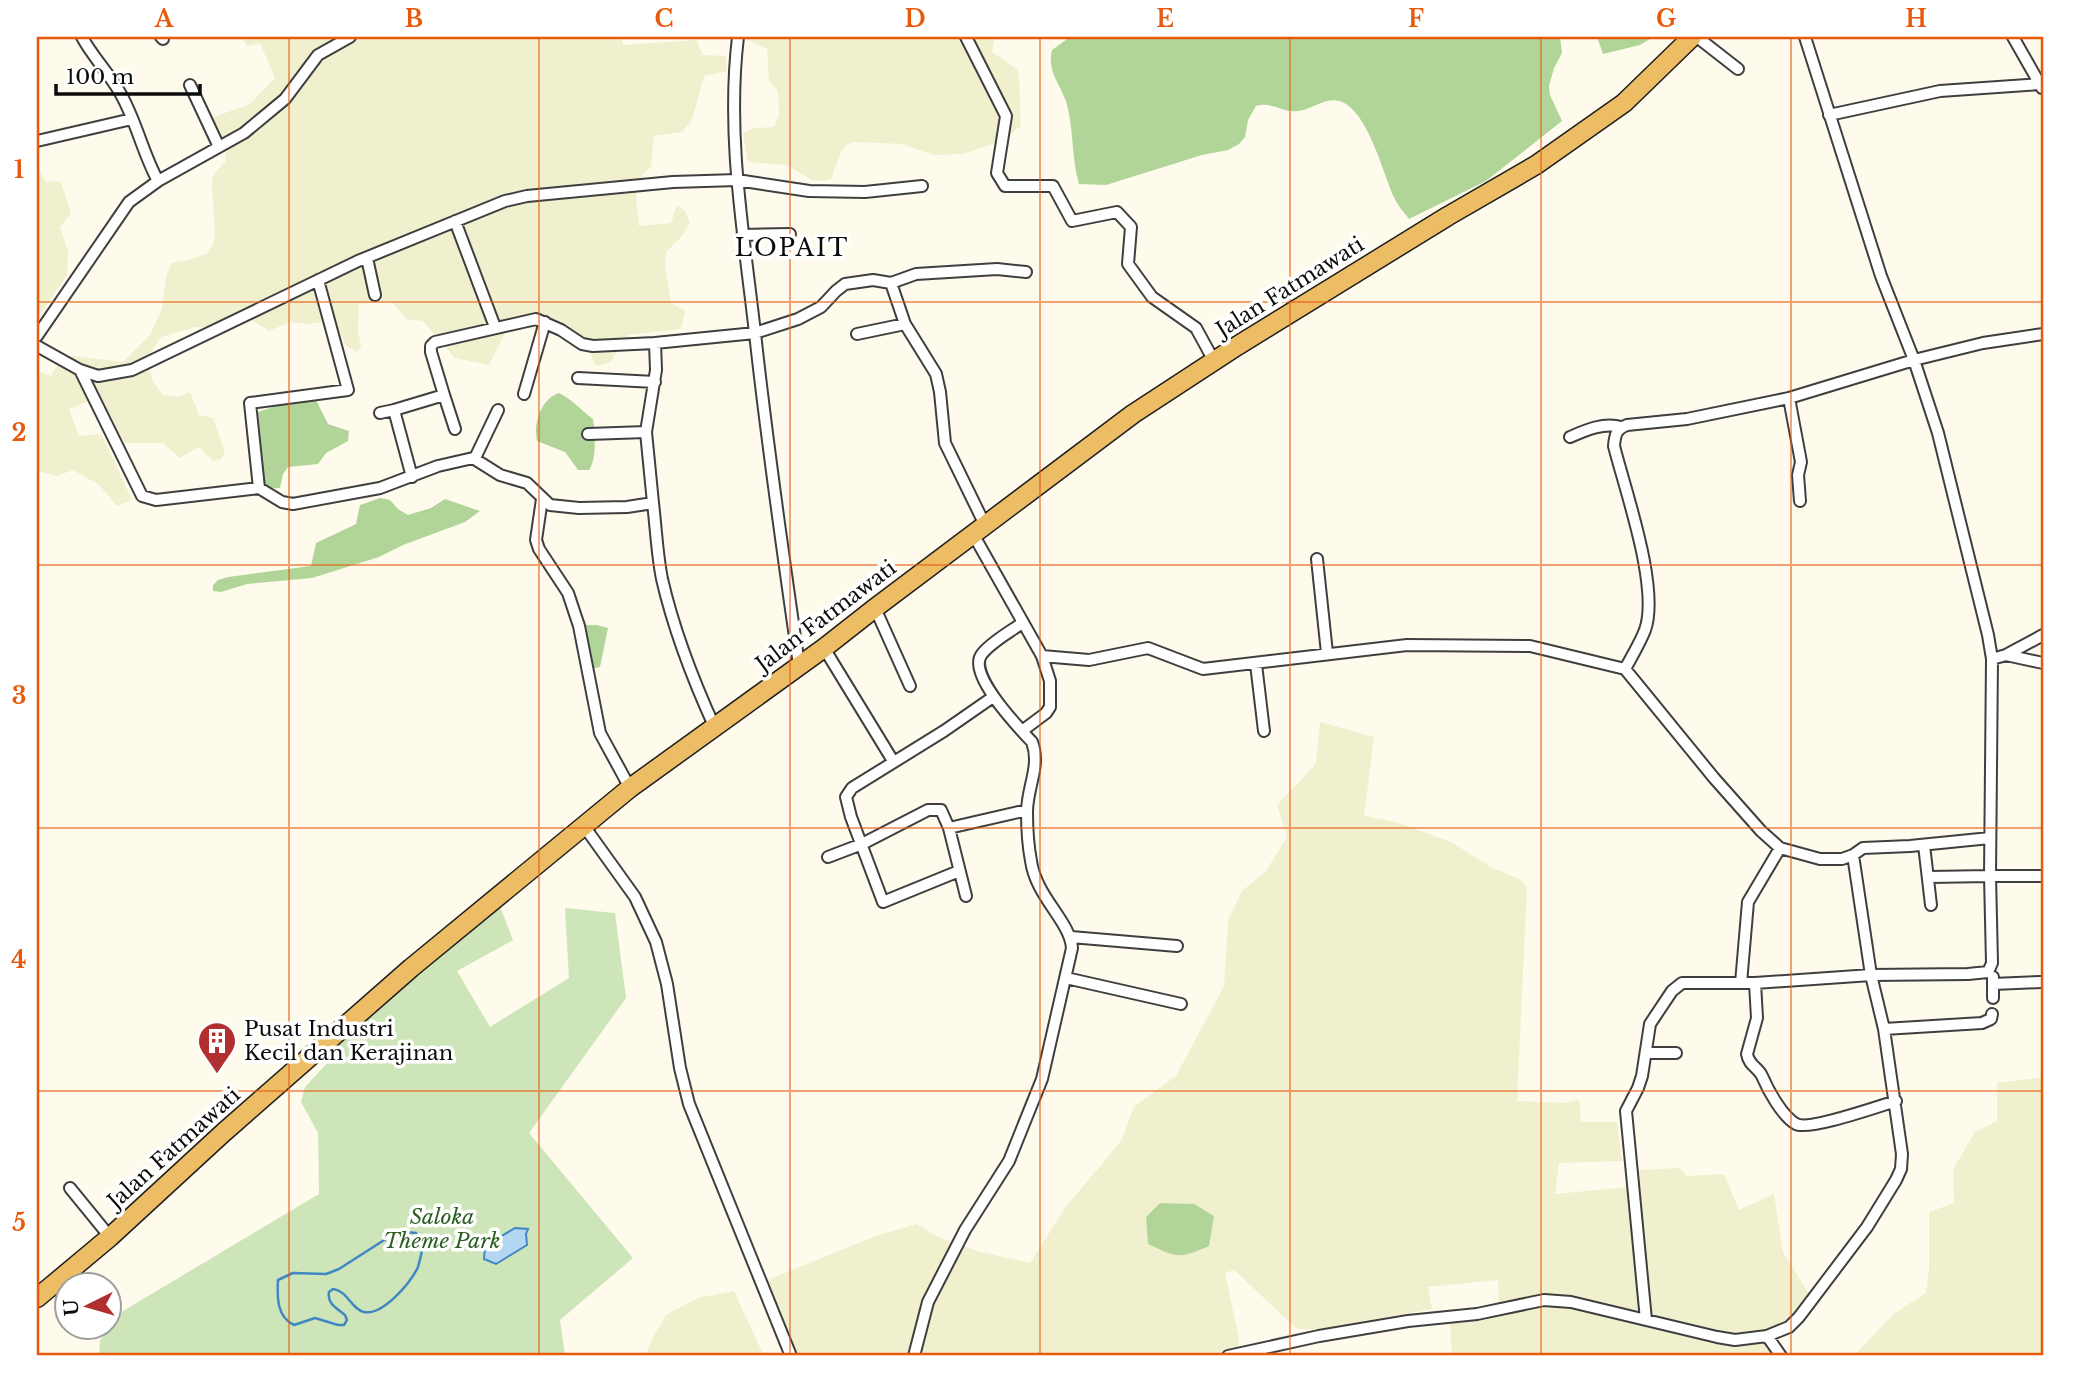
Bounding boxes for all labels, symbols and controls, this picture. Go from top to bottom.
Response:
text: A [154,5,175,33]
text: B [405,5,423,33]
text: C [655,5,673,33]
text: D [904,5,926,33]
text: E [1156,5,1174,33]
text: F [1408,5,1424,33]
text: G [1656,5,1676,33]
text: H [1905,5,1927,33]
scale bar [56,52,200,96]
text: 100 m [66,64,134,90]
text: 1 [14,156,24,184]
street label: Jalan Fatmawati [1209,231,1369,344]
district label: LOPAIT [735,233,849,262]
text: 2 [12,419,26,447]
street label: Jalan Fatmawati [748,555,901,679]
text: 3 [12,682,26,710]
text: 4 [11,946,27,974]
place label: Pusat Industri Kecil dan Kerajinan [244,1016,453,1066]
building icon: Pusat Industri Kecil dan Kerajinan [196,1020,238,1075]
street label: Jalan Fatmawati [100,1082,246,1216]
park label: Saloka Theme Park [383,1204,501,1254]
text: 5 [12,1209,26,1237]
north arrow [52,1270,122,1340]
text: U [59,1298,84,1317]

